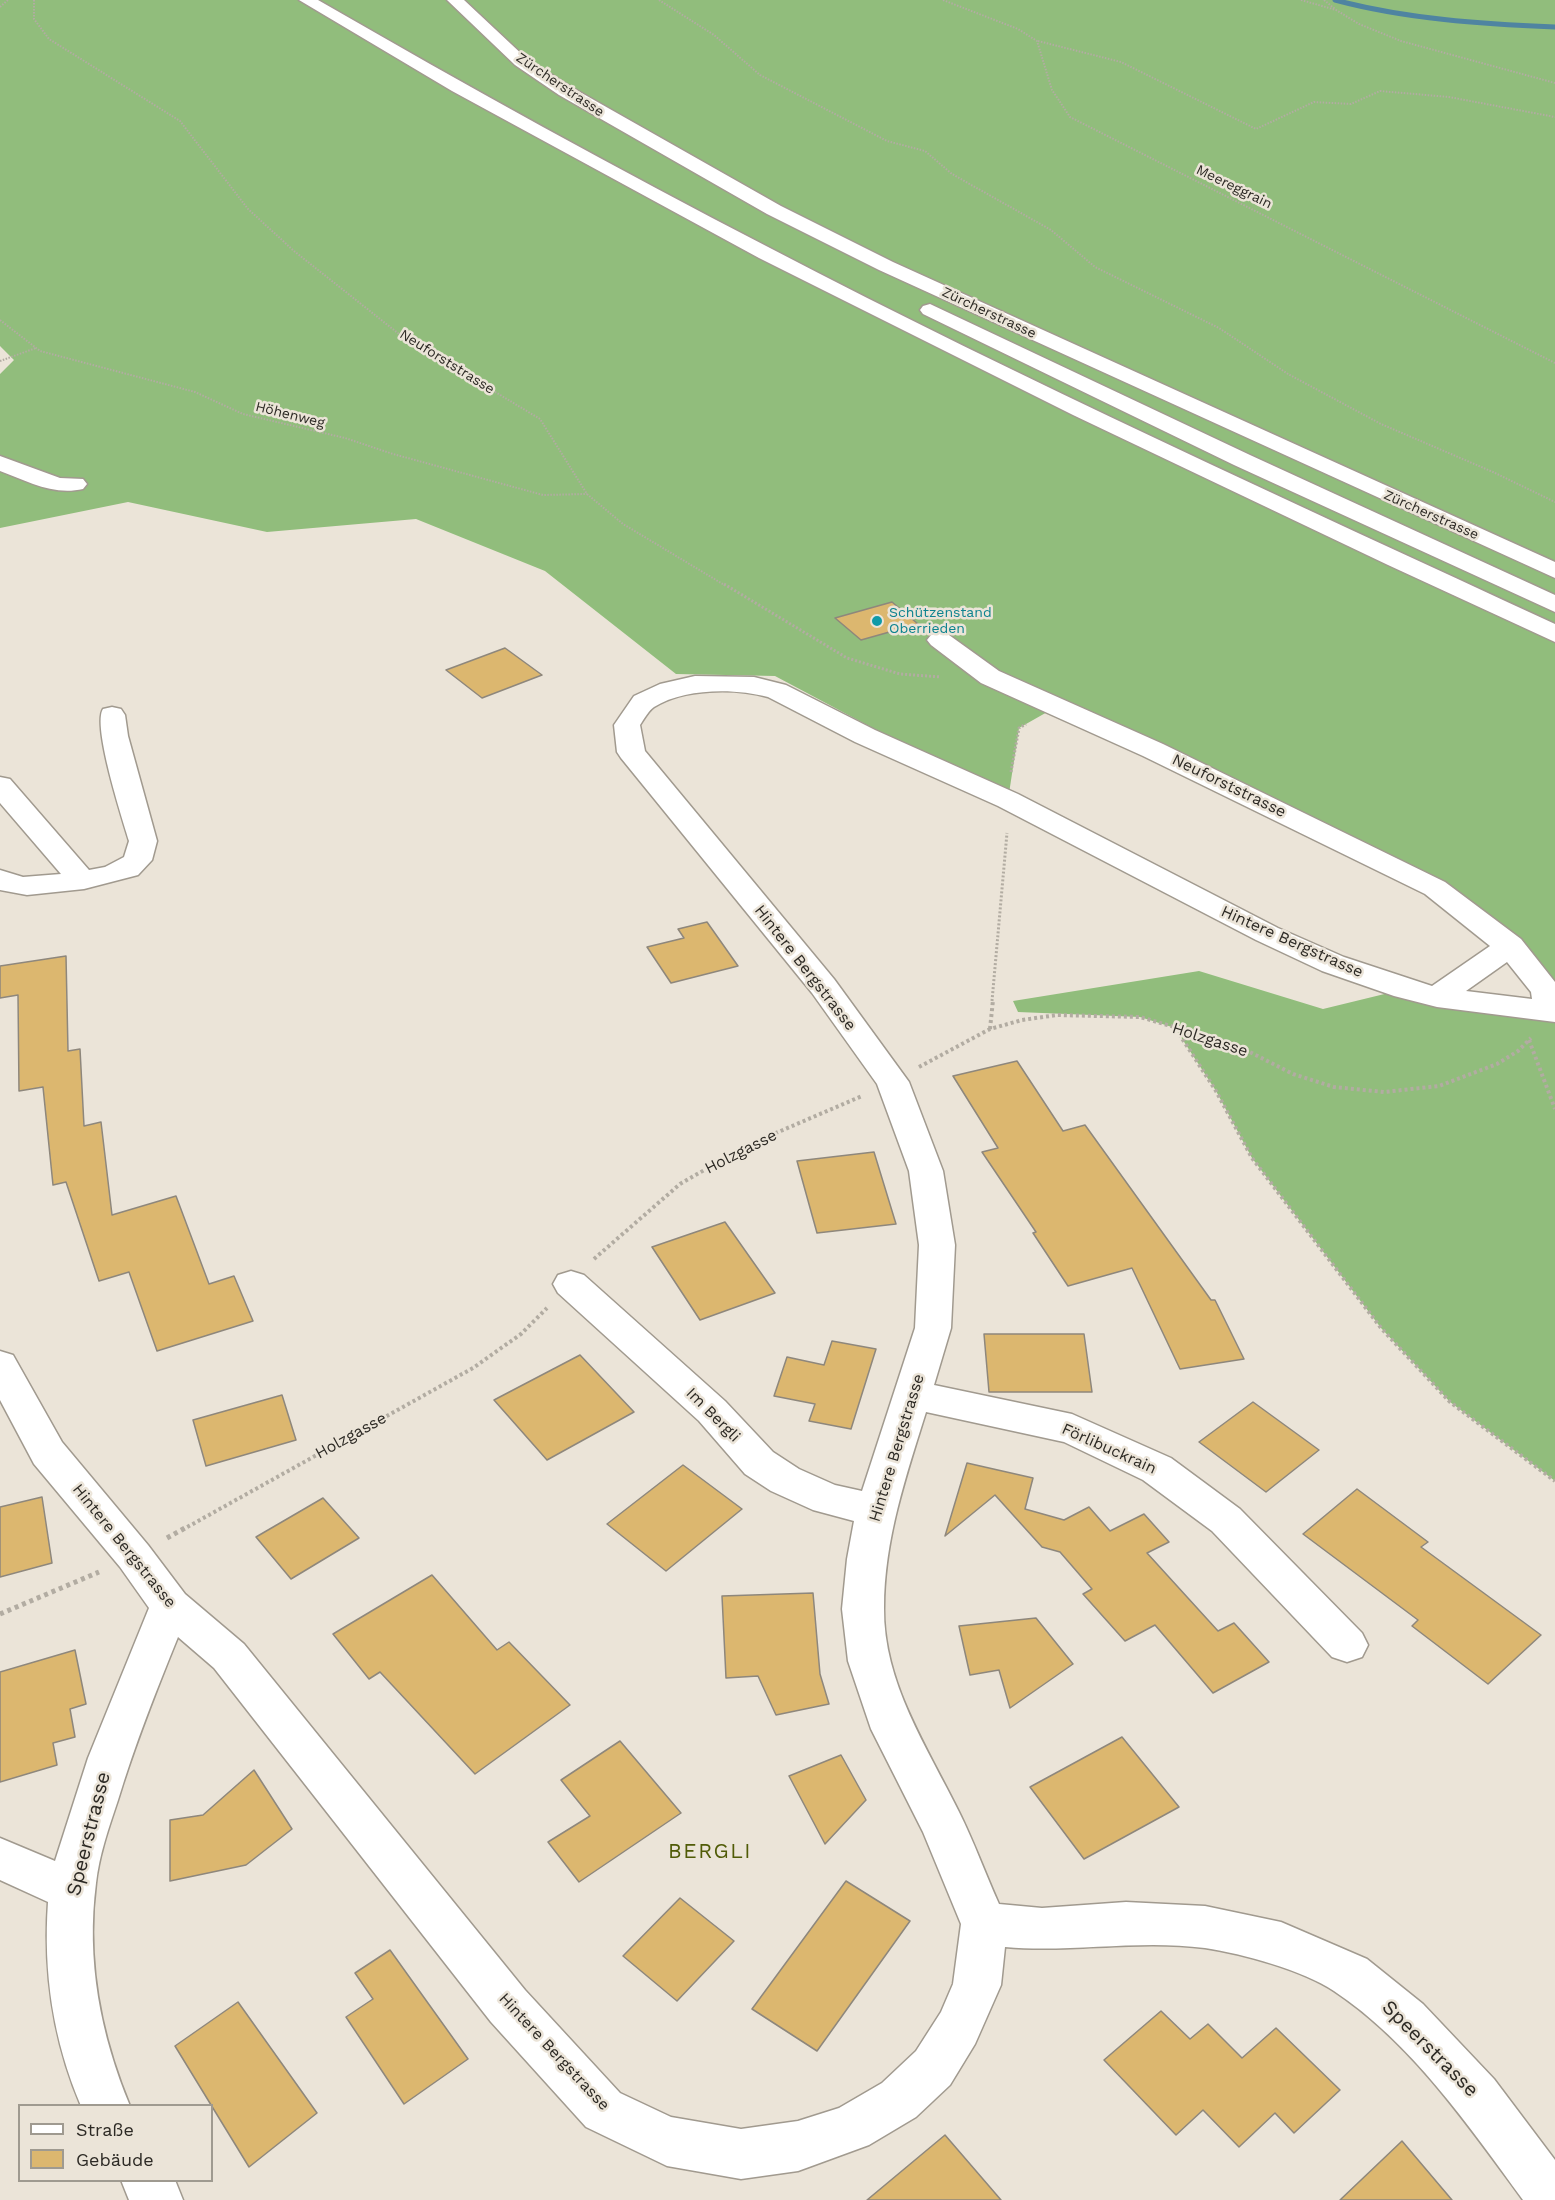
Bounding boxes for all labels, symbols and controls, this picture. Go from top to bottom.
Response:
street label: Zürcherstrasse [513,49,607,121]
street label: Meereggrain [1193,161,1275,213]
street label: Zürcherstrasse [939,284,1039,342]
street label: Neuforststrasse [396,326,498,398]
street label: Höhenweg [254,398,326,432]
street label: Zürcherstrasse [1381,487,1481,543]
place label: Schützenstand Oberrieden [889,605,992,638]
marker: Schützenstand Oberrieden [870,614,884,628]
street label: Neuforststrasse [1169,750,1289,822]
street label: Hintere Bergstrasse [750,902,860,1034]
street label: Hintere Bergstrasse [1218,902,1366,982]
street label: Holzgasse [1170,1019,1250,1061]
street label: Holzgasse [702,1126,780,1178]
street label: Hintere Bergstrasse [865,1372,929,1524]
street label: Im Bergli [682,1384,744,1446]
street label: Holzgasse [312,1409,390,1463]
street label: Förlibuckrain [1059,1420,1159,1478]
street label: Hintere Bergstrasse [68,1480,180,1612]
street label: Speerstrasse [62,1770,116,1898]
district label: BERGLI [668,1839,752,1865]
street label: Hintere Bergstrasse [495,1989,613,2115]
street label: Speerstrasse [1377,1996,1483,2102]
legend [18,2104,213,2182]
text: Straße [76,2119,134,2140]
text: Gebäude [76,2149,154,2170]

